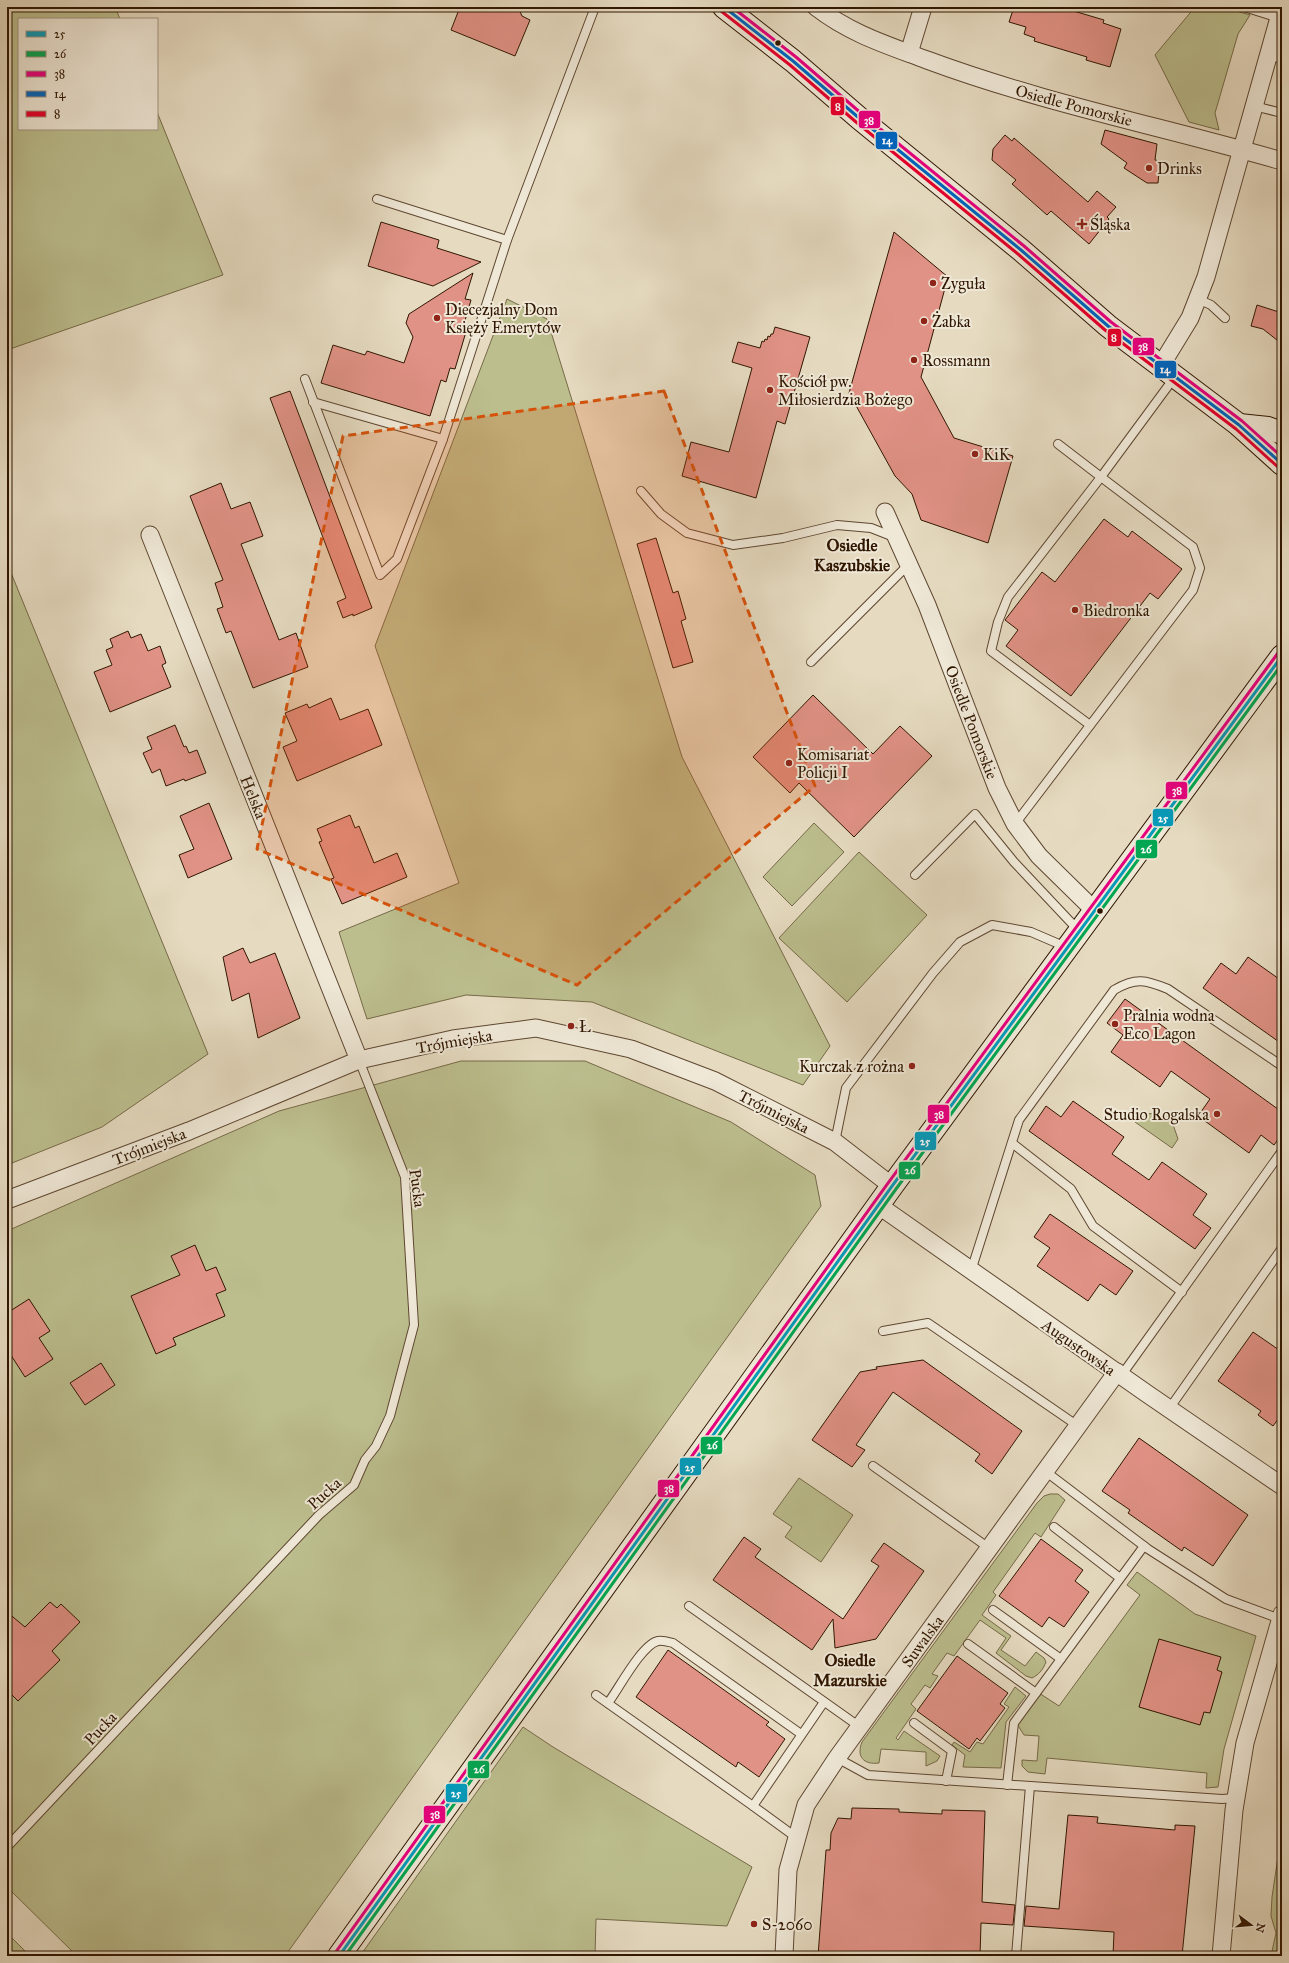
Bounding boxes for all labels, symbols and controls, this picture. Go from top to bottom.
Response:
legend [18,18,158,130]
text: 25 [54,27,66,41]
unlabelled marker [773,38,783,48]
text: 26 [54,47,67,61]
text: 38 [54,67,65,81]
street label: Osiedle Pomorskie [1013,81,1135,130]
text: 14 [54,87,66,101]
line badge: 8 [830,96,845,116]
text: 8 [835,100,841,113]
text: 8 [54,107,60,121]
line badge: 38 [858,110,881,129]
text: 38 [864,114,874,128]
line badge: 14 [875,131,898,150]
text: 14 [882,134,893,148]
place label: Drinks [1157,159,1202,178]
marker: Drinks [1144,163,1154,173]
place label: Śląska [1090,213,1131,234]
marker: Śląska [1077,219,1087,229]
place label: Zyguła [941,274,986,294]
marker: Zyguła [928,278,938,288]
place label: Diecezjalny Dom Księży Emerytów [445,300,561,337]
place label: Żabka [932,311,971,331]
marker: Diecezjalny Dom Księży Emerytów [432,313,442,323]
marker: Żabka [919,316,929,326]
line badge: 8 [1107,328,1122,347]
text: 8 [1111,331,1117,344]
line badge: 38 [1132,337,1155,356]
text: 38 [1138,340,1148,354]
place label: Rossmann [922,351,991,370]
marker: Rossmann [909,355,919,365]
line badge: 14 [1154,360,1177,379]
text: 14 [1160,363,1171,377]
place label: Kościół pw. Miłosierdzia Bożego [778,372,913,410]
marker: Kościół pw. Miłosierdzia Bożego [765,385,775,395]
place label: KiK [983,445,1011,464]
marker: KiK [970,449,980,459]
district label: Osiedle Kaszubskie [814,535,890,576]
place label: Biedronka [1083,601,1150,620]
marker: Biedronka [1070,605,1080,615]
street label: Osiedle Pomorskie [941,663,1002,782]
place label: Komisariat Policji I [797,745,870,782]
marker: Komisariat Policji I [784,758,794,768]
street label: Helska [236,773,271,822]
line badge: 38 [1165,781,1188,800]
text: 38 [1172,784,1182,798]
line badge: 25 [1152,808,1174,827]
text: 25 [1158,812,1169,825]
line badge: 26 [1135,839,1158,859]
text: 26 [1140,843,1153,856]
unlabelled marker [1095,906,1105,916]
place label: Pralnia wodna Eco Lagon [1123,1006,1215,1044]
place label: Ł [579,1017,591,1036]
marker: Pralnia wodna Eco Lagon [1110,1019,1120,1029]
marker: Ł [566,1021,576,1031]
street label: Trójmiejska [415,1025,494,1058]
place label: Kurczak z rożna [799,1057,904,1076]
marker: Kurczak z rożna [907,1061,917,1071]
street label: Trójmiejska [735,1086,813,1137]
line badge: 38 [927,1104,950,1124]
place label: Studio Rogalska [1104,1105,1209,1125]
text: 38 [934,1108,944,1122]
marker: Studio Rogalska [1212,1109,1222,1119]
street label: Trójmiejska [110,1124,189,1169]
line badge: 25 [914,1131,937,1151]
text: 25 [920,1135,931,1148]
line badge: 26 [898,1161,921,1180]
text: 26 [904,1164,917,1177]
street label: Pucka [405,1168,430,1209]
street label: Augustowska [1037,1315,1119,1381]
line badge: 26 [700,1436,723,1455]
text: 26 [706,1439,719,1452]
line badge: 25 [679,1457,702,1476]
text: 25 [685,1461,696,1474]
street label: Pucka [304,1473,345,1513]
line badge: 38 [657,1479,680,1498]
text: 38 [664,1482,674,1496]
street label: Suwalska [897,1612,948,1671]
district label: Osiedle Mazurskie [813,1650,887,1691]
street label: Pucka [80,1708,121,1749]
line badge: 26 [467,1760,490,1779]
text: 26 [473,1763,486,1776]
line badge: 25 [445,1783,468,1803]
text: 25 [451,1787,462,1800]
line badge: 38 [423,1805,446,1824]
text: 38 [430,1808,440,1822]
north arrow [1231,1905,1271,1945]
place label: S-2060 [762,1915,813,1934]
marker: S-2060 [749,1919,759,1929]
text: N [1252,1921,1268,1935]

